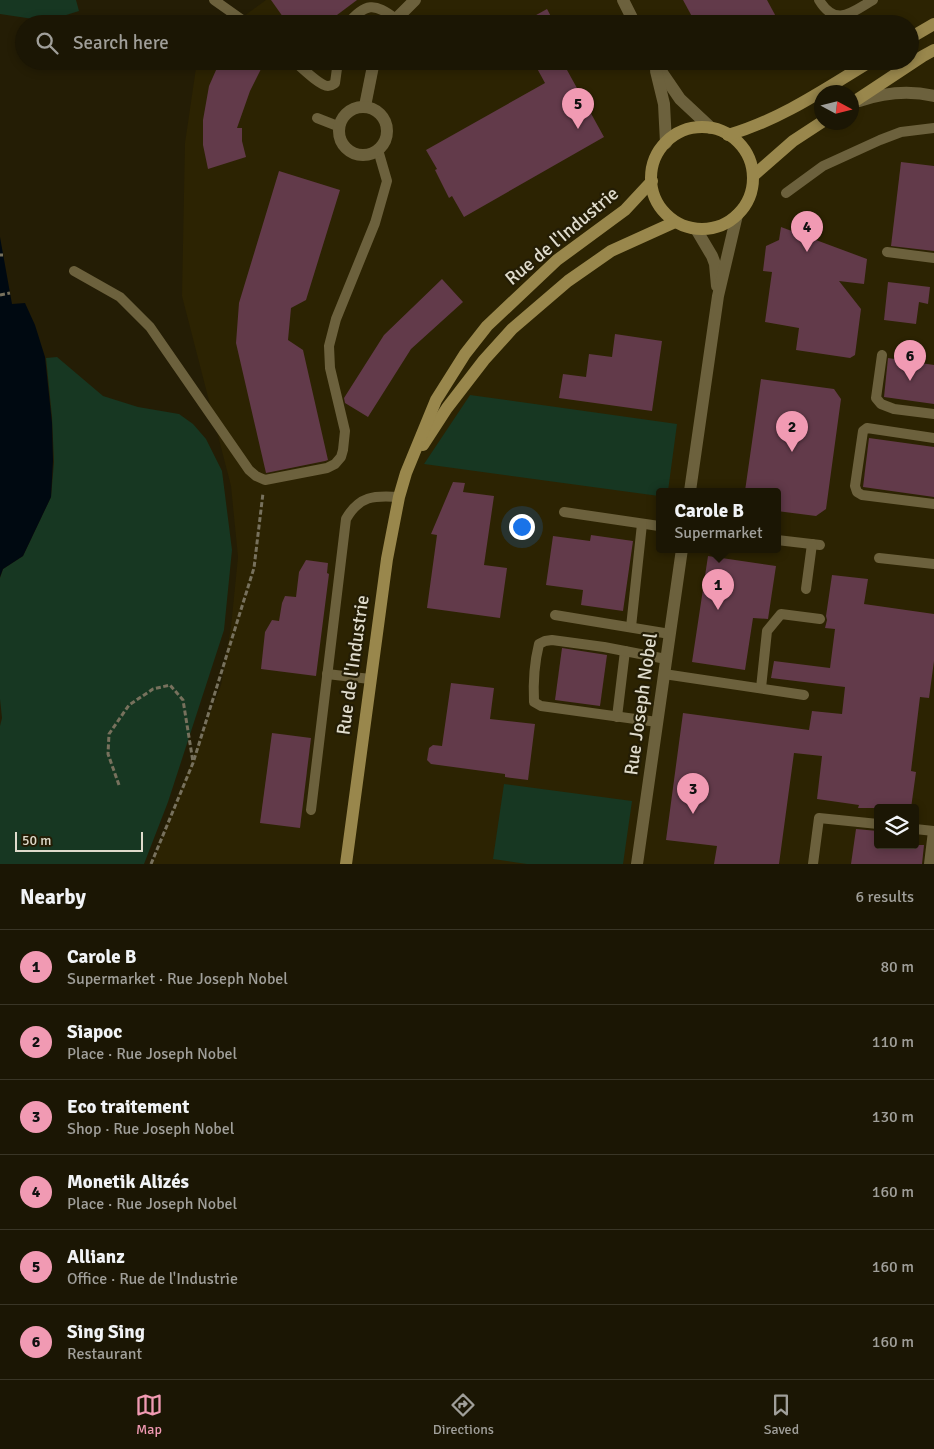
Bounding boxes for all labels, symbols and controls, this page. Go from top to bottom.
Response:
search box [15,15,919,70]
icon: search [33,29,61,57]
text: Search here [73,31,169,55]
north arrow [814,85,859,130]
pin: 5 [562,88,594,129]
street label: Rue de l'Industrie [500,181,624,291]
pin: 4 [791,211,823,252]
pin: 6 [894,340,926,381]
pin: 2 [776,411,808,452]
popup [656,488,781,553]
text: Carole B [674,499,744,523]
your location [509,514,535,540]
text: Supermarket [674,523,763,543]
pin: 1 [702,569,734,610]
street label: Rue de l'Industrie [331,593,375,737]
street label: Rue Joseph Nobel [619,631,663,777]
pin: 3 [677,773,709,814]
map controls [874,804,919,849]
button: layers [874,804,919,849]
scale bar [15,829,142,852]
text: 50 m [22,832,51,849]
text: Nearby [20,884,86,910]
text: 6 results [855,887,914,907]
text: Carole B [67,945,137,969]
text: 1 [32,957,40,977]
text: 80 m [880,957,914,977]
text: Supermarket · Rue Joseph Nobel [67,969,288,989]
text: Siapoc [67,1020,122,1044]
text: 2 [32,1032,40,1052]
text: 110 m [872,1032,914,1052]
text: Place · Rue Joseph Nobel [67,1044,237,1064]
text: Eco traitement [67,1095,189,1119]
text: 3 [32,1107,40,1127]
text: 130 m [872,1107,914,1127]
text: Shop · Rue Joseph Nobel [67,1119,234,1139]
text: Monetik Alizés [67,1170,189,1194]
text: 4 [32,1182,40,1202]
text: 160 m [872,1182,914,1202]
text: Place · Rue Joseph Nobel [67,1194,237,1214]
text: Allianz [67,1245,125,1269]
text: 5 [32,1257,40,1277]
text: 160 m [872,1257,914,1277]
text: Office · Rue de l'Industrie [67,1269,238,1289]
text: Sing Sing [67,1320,145,1344]
text: 6 [32,1332,40,1352]
text: 160 m [872,1332,914,1352]
text: Restaurant [67,1344,142,1364]
tab: Map [135,1391,163,1438]
tab: Directions [433,1391,494,1438]
tab: Saved [764,1391,799,1438]

